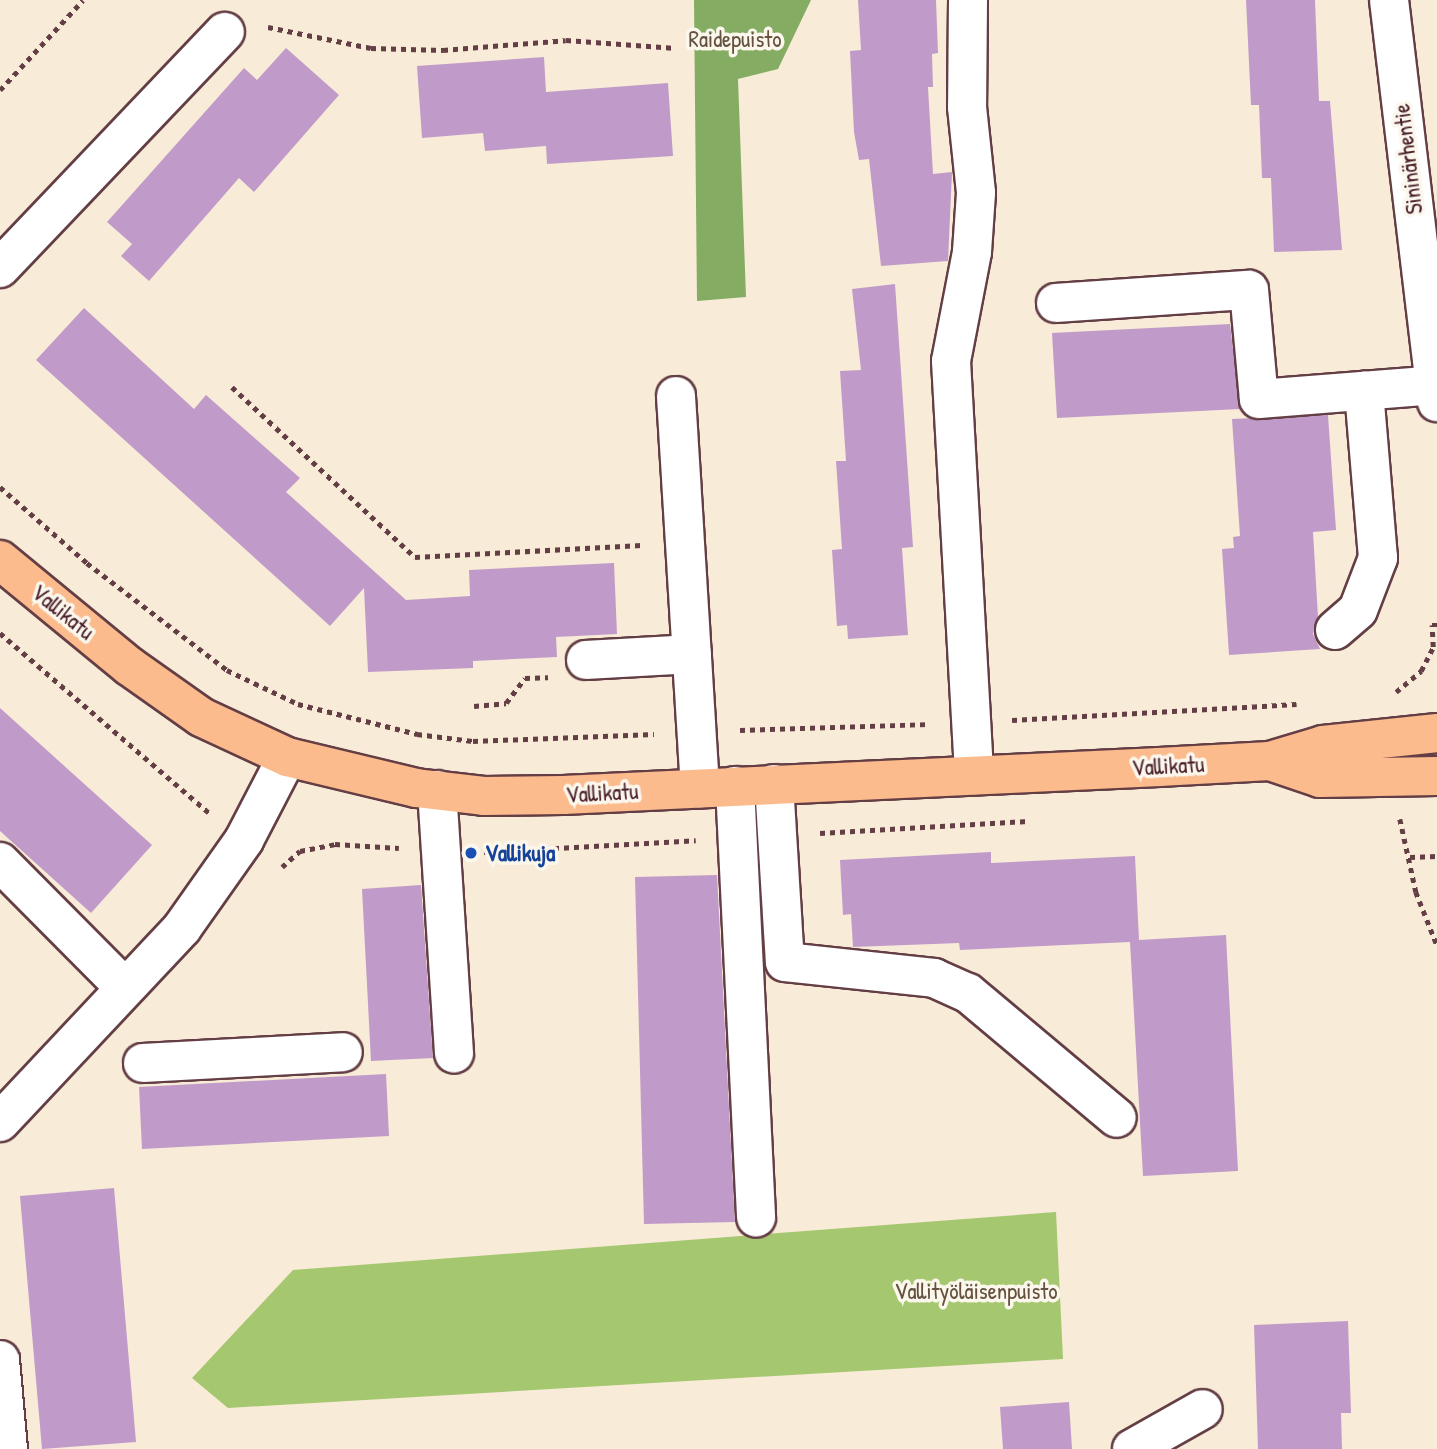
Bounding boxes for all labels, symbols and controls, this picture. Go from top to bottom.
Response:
park label: Raidepuisto [689,25,781,53]
street label: Sininärhentie [1388,102,1428,216]
street label: Vallikatu [26,578,100,646]
street label: Vallikatu [1131,750,1205,782]
street label: Vallikatu [565,777,639,809]
place label: Vallikuja [485,839,555,867]
marker: Vallikuja [463,845,479,861]
park label: Vallityöläisenpuisto [895,1277,1057,1305]

